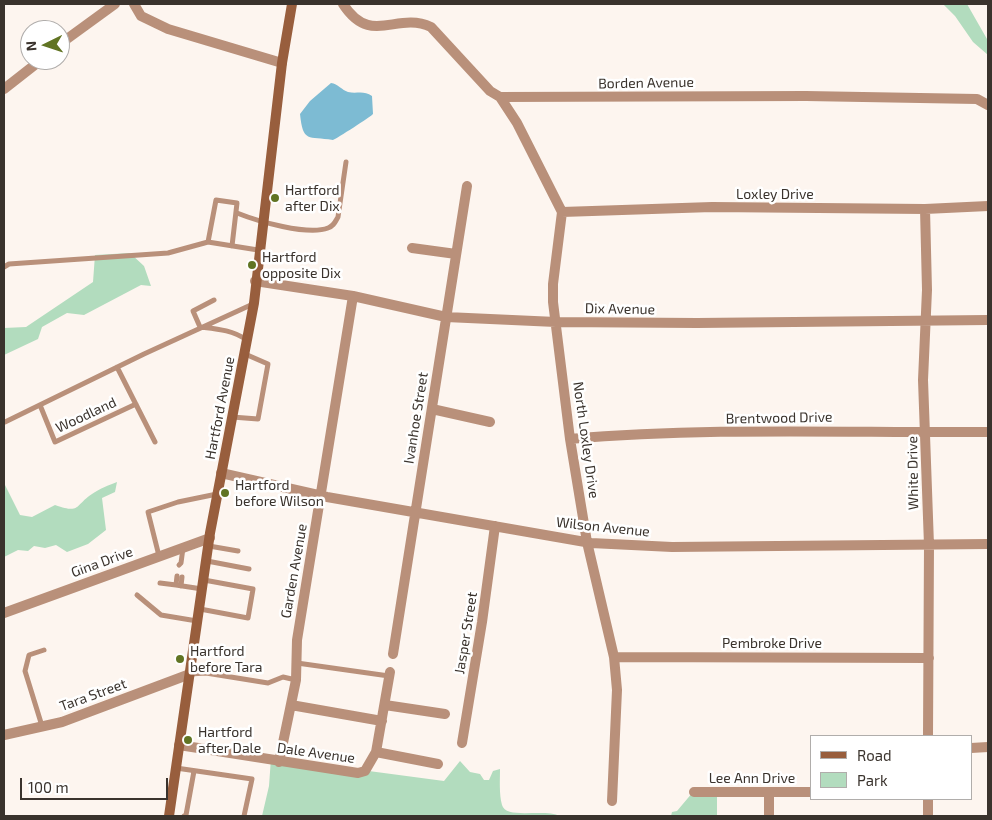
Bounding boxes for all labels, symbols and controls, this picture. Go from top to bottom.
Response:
north arrow [20,20,70,70]
text: N [22,40,39,52]
street label: Borden Avenue [598,74,694,92]
place label: Hartford after Dix [285,182,340,214]
street label: Loxley Drive [736,186,814,202]
marker: Hartford after Dix [269,192,281,204]
place label: Hartford opposite Dix [262,249,341,282]
marker: Hartford opposite Dix [246,259,258,271]
street label: Dix Avenue [585,300,655,318]
street label: Hartford Avenue [202,355,238,461]
street label: Ivanhoe Street [400,371,432,465]
street label: North Loxley Drive [569,381,603,499]
street label: Woodland [53,394,119,436]
street label: Brentwood Drive [725,409,833,427]
street label: White Drive [904,436,922,510]
place label: Hartford before Wilson [235,477,324,510]
marker: Hartford before Wilson [219,487,231,499]
street label: Wilson Avenue [555,514,651,540]
street label: Garden Avenue [277,522,311,620]
street label: Gina Drive [69,543,135,581]
street label: Jasper Street [451,591,481,675]
street label: Pembroke Drive [722,635,822,651]
place label: Hartford before Tara [190,643,263,676]
marker: Hartford before Tara [174,653,186,665]
street label: Tara Street [57,675,129,715]
place label: Hartford after Dale [198,724,261,756]
marker: Hartford after Dale [182,734,194,746]
legend [810,735,972,800]
street label: Dale Avenue [276,739,356,767]
text: Road [857,746,892,764]
scale bar [22,768,170,800]
street label: Lee Ann Drive [709,770,795,786]
text: Park [857,771,888,789]
text: 100 m [28,778,69,796]

